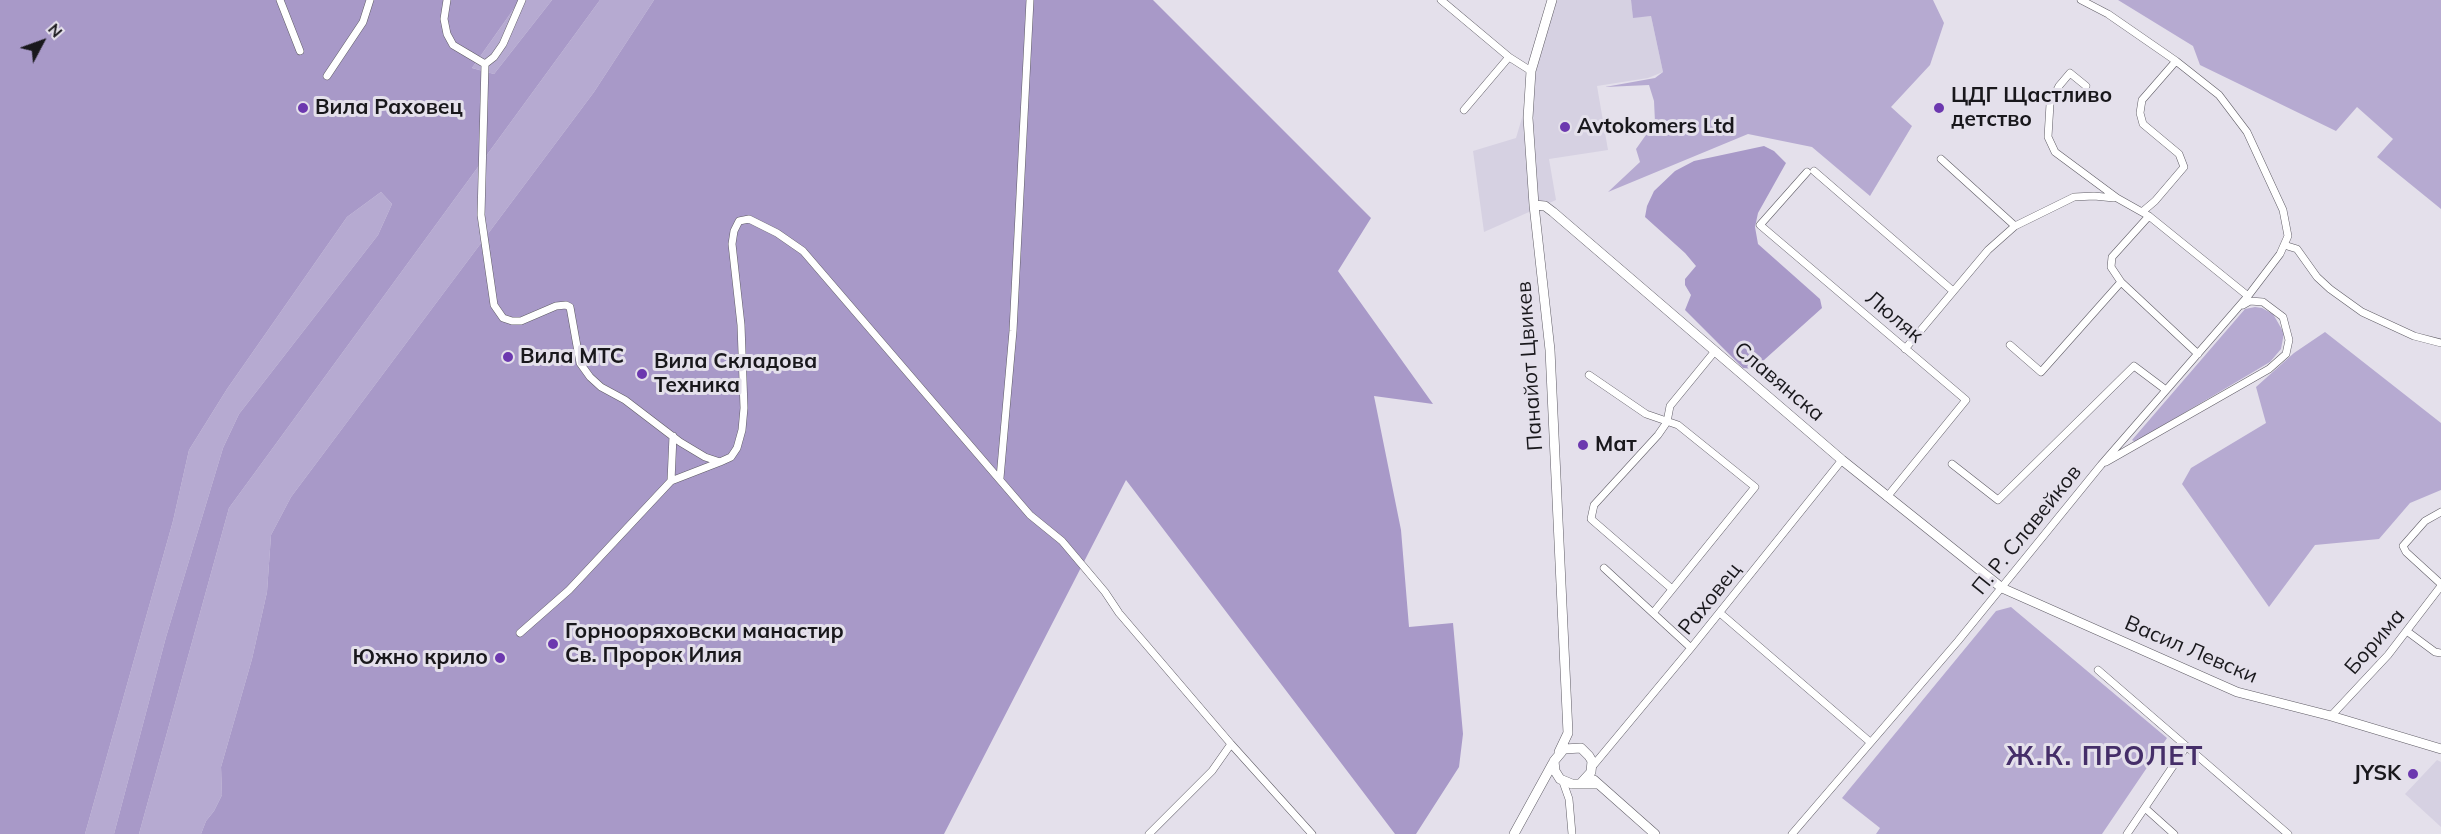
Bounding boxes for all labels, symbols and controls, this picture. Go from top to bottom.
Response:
north arrow [12,12,72,72]
text: N [44,19,67,41]
place label: ЦДГ Щастливо детство [1951,83,2112,133]
place label: Вила Раховец [315,95,463,121]
marker: Вила Раховец [296,101,310,115]
marker: ЦДГ Щастливо детство [1932,101,1946,115]
place label: Avtokomers Ltd [1577,114,1735,140]
marker: Avtokomers Ltd [1558,120,1572,134]
street label: Панайот Цвикев [1512,280,1548,452]
street label: Люляк [1860,286,1928,348]
street label: Славянска [1729,337,1829,427]
place label: Вила МТС [520,344,624,370]
place label: Вила Складова Техника [654,349,817,399]
marker: Вила МТС [501,350,515,364]
marker: Вила Складова Техника [635,367,649,381]
place label: Мат [1595,432,1637,458]
marker: Мат [1576,438,1590,452]
street label: П. Р. Славейков [1967,460,2087,600]
street label: Раховец [1673,558,1747,640]
street label: Борима [2340,604,2410,680]
street label: Васил Левски [2121,611,2261,689]
place label: Горнооряховски манастир Св. Пророк Илия [565,619,844,669]
marker: Горнооряховски манастир Св. Пророк Илия [546,637,560,651]
place label: Южно крило [352,645,488,671]
marker: Южно крило [493,651,507,665]
district label: Ж.К. ПРОЛЕТ [2006,741,2204,773]
place label: JYSK [2353,761,2401,787]
marker: JYSK [2406,767,2420,781]

